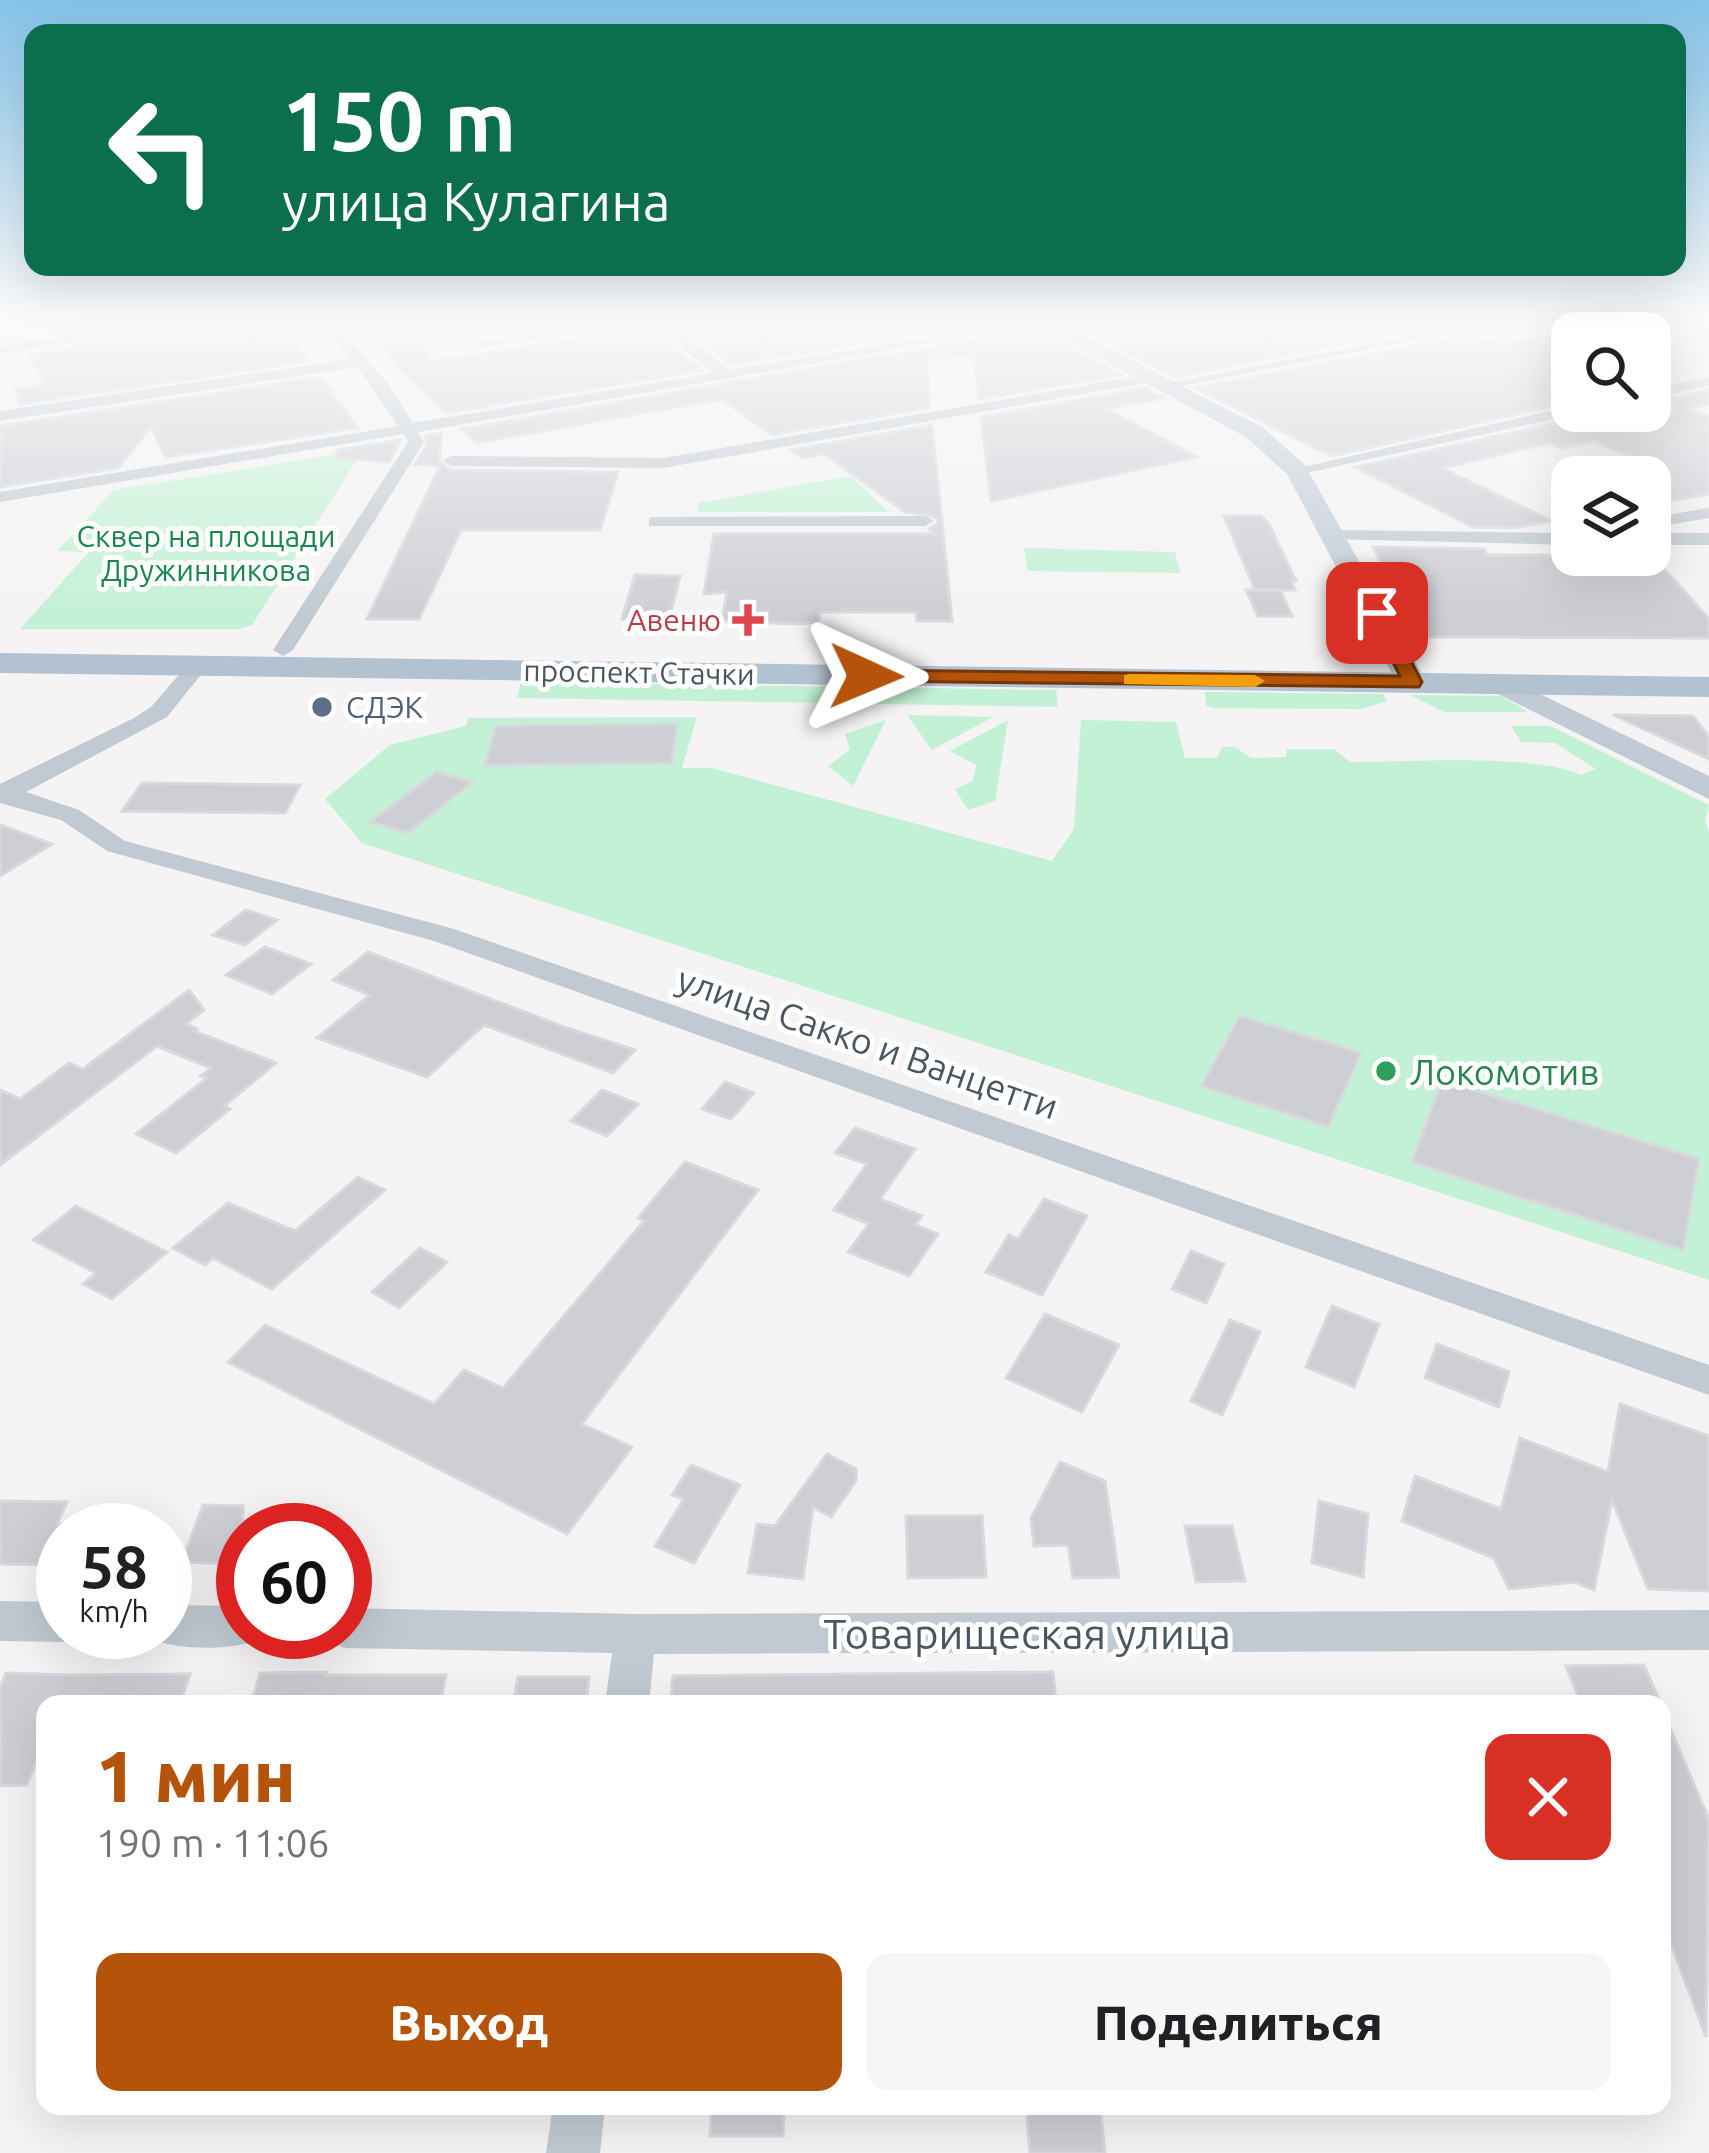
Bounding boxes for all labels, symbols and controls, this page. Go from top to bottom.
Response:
icon: left [84,72,240,228]
text: 150 m [282,73,516,167]
text: улица Кулагина [282,171,671,231]
map controls [1551,312,1671,576]
button: search [1551,312,1671,432]
button: layers [1551,456,1671,576]
park label: Сквер на площади Дружинникова [77,519,335,587]
pin [1326,562,1428,664]
icon: arrive [1344,580,1410,646]
place label: Авеню [627,603,721,637]
marker: Авеню [732,604,764,636]
position arrow [803,613,929,739]
street label: проспект Стачки [523,653,755,691]
place label: СДЭК [346,690,423,724]
marker: СДЭК [309,694,335,720]
street label: улица Сакко и Ванцетти [672,958,1064,1126]
place label: Локомотив [1410,1051,1599,1092]
marker: Локомотив [1373,1058,1399,1084]
speed limit sign: 60 [216,1503,372,1659]
text: 58 [80,1532,148,1599]
text: km/h [79,1594,149,1628]
street label: Товарищеская улица [823,1610,1231,1657]
button: close [1485,1734,1611,1860]
text: 1 мин [96,1735,296,1816]
text: 190 m · 11:06 [96,1821,330,1864]
button: Выход [96,1953,842,2091]
button: Поделиться [866,1953,1611,2091]

